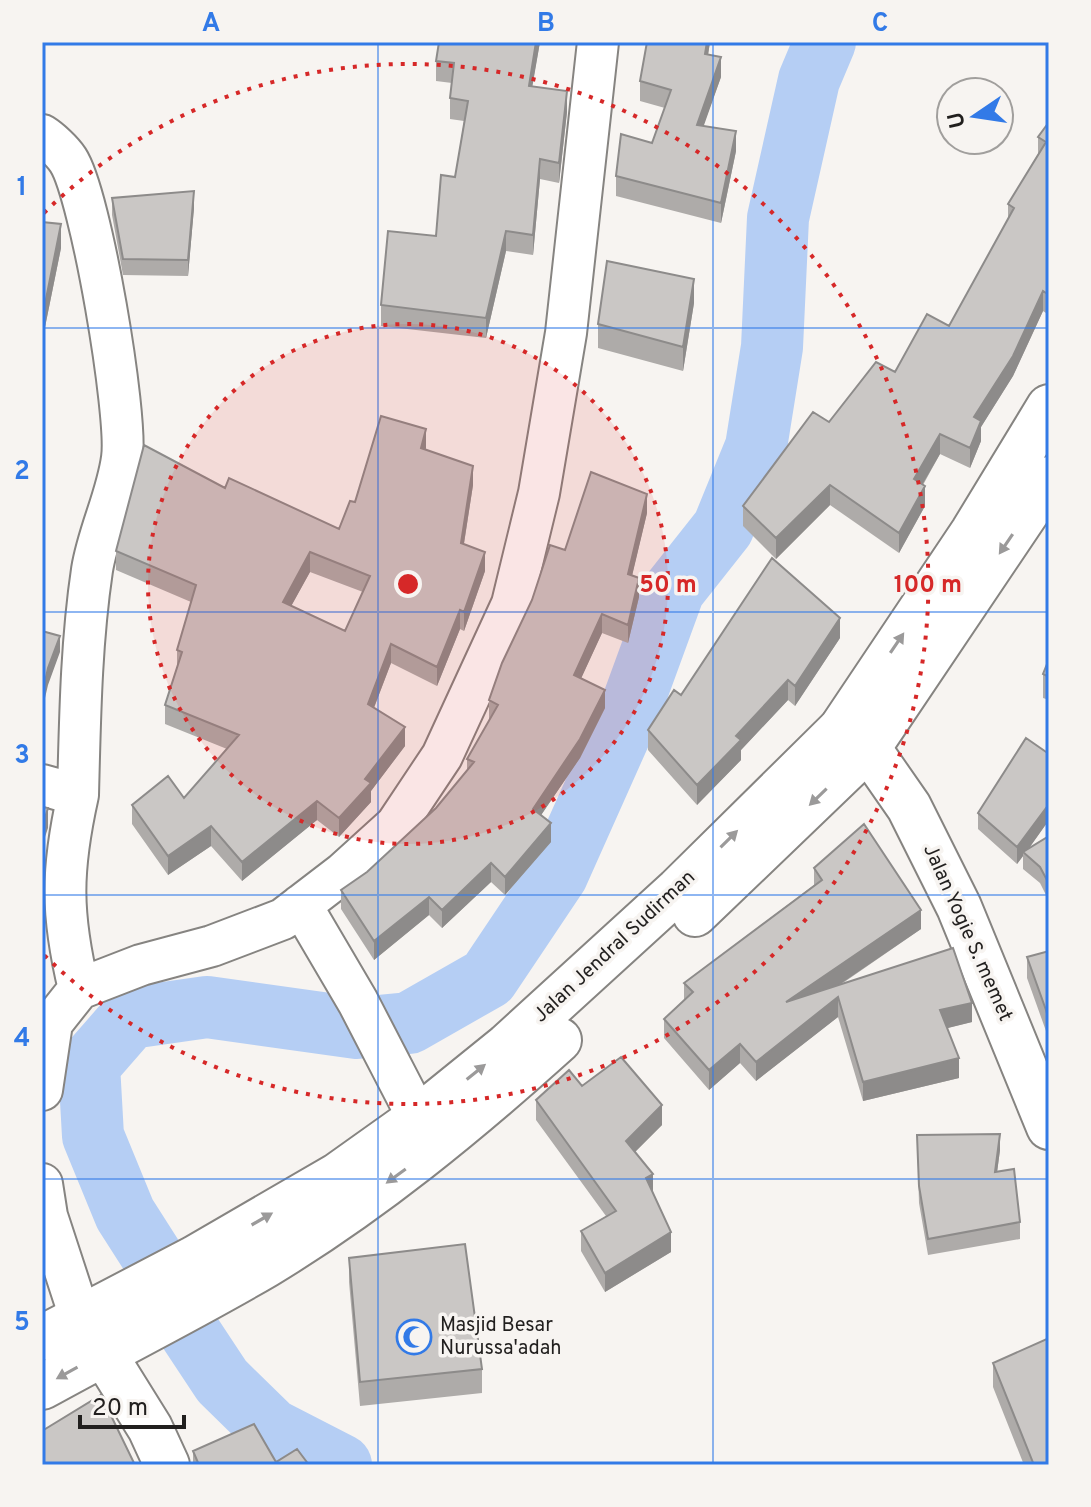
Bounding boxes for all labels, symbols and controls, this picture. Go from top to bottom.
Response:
text: A [202,8,220,41]
text: B [537,8,555,41]
text: C [872,8,888,41]
north arrow [935,76,1015,156]
text: U [943,109,973,131]
text: 1 [17,172,27,205]
text: 2 [14,456,30,489]
one-way arrow [998,533,1013,554]
centre of rings [394,570,422,598]
text: 50 m [639,571,697,601]
text: 100 m [894,571,962,601]
one-way arrow [889,632,904,653]
text: 3 [14,740,30,773]
one-way arrow [809,787,828,805]
one-way arrow [719,831,738,849]
street label: Jalan Yogie S. memet [916,840,1018,1026]
street label: Jalan Jendral Sudirman [529,865,701,1029]
text: 4 [14,1023,30,1056]
one-way arrow [465,1063,486,1080]
one-way arrow [386,1168,406,1184]
one-way arrow [251,1212,273,1226]
text: 5 [14,1307,30,1340]
place label: Masjid Besar Nurussa'adah [440,1313,562,1362]
mosque icon: Masjid Besar Nurussa'adah [395,1318,433,1356]
one-way arrow [56,1366,78,1380]
scale bar [80,1379,184,1429]
text: 20 m [92,1394,148,1424]

